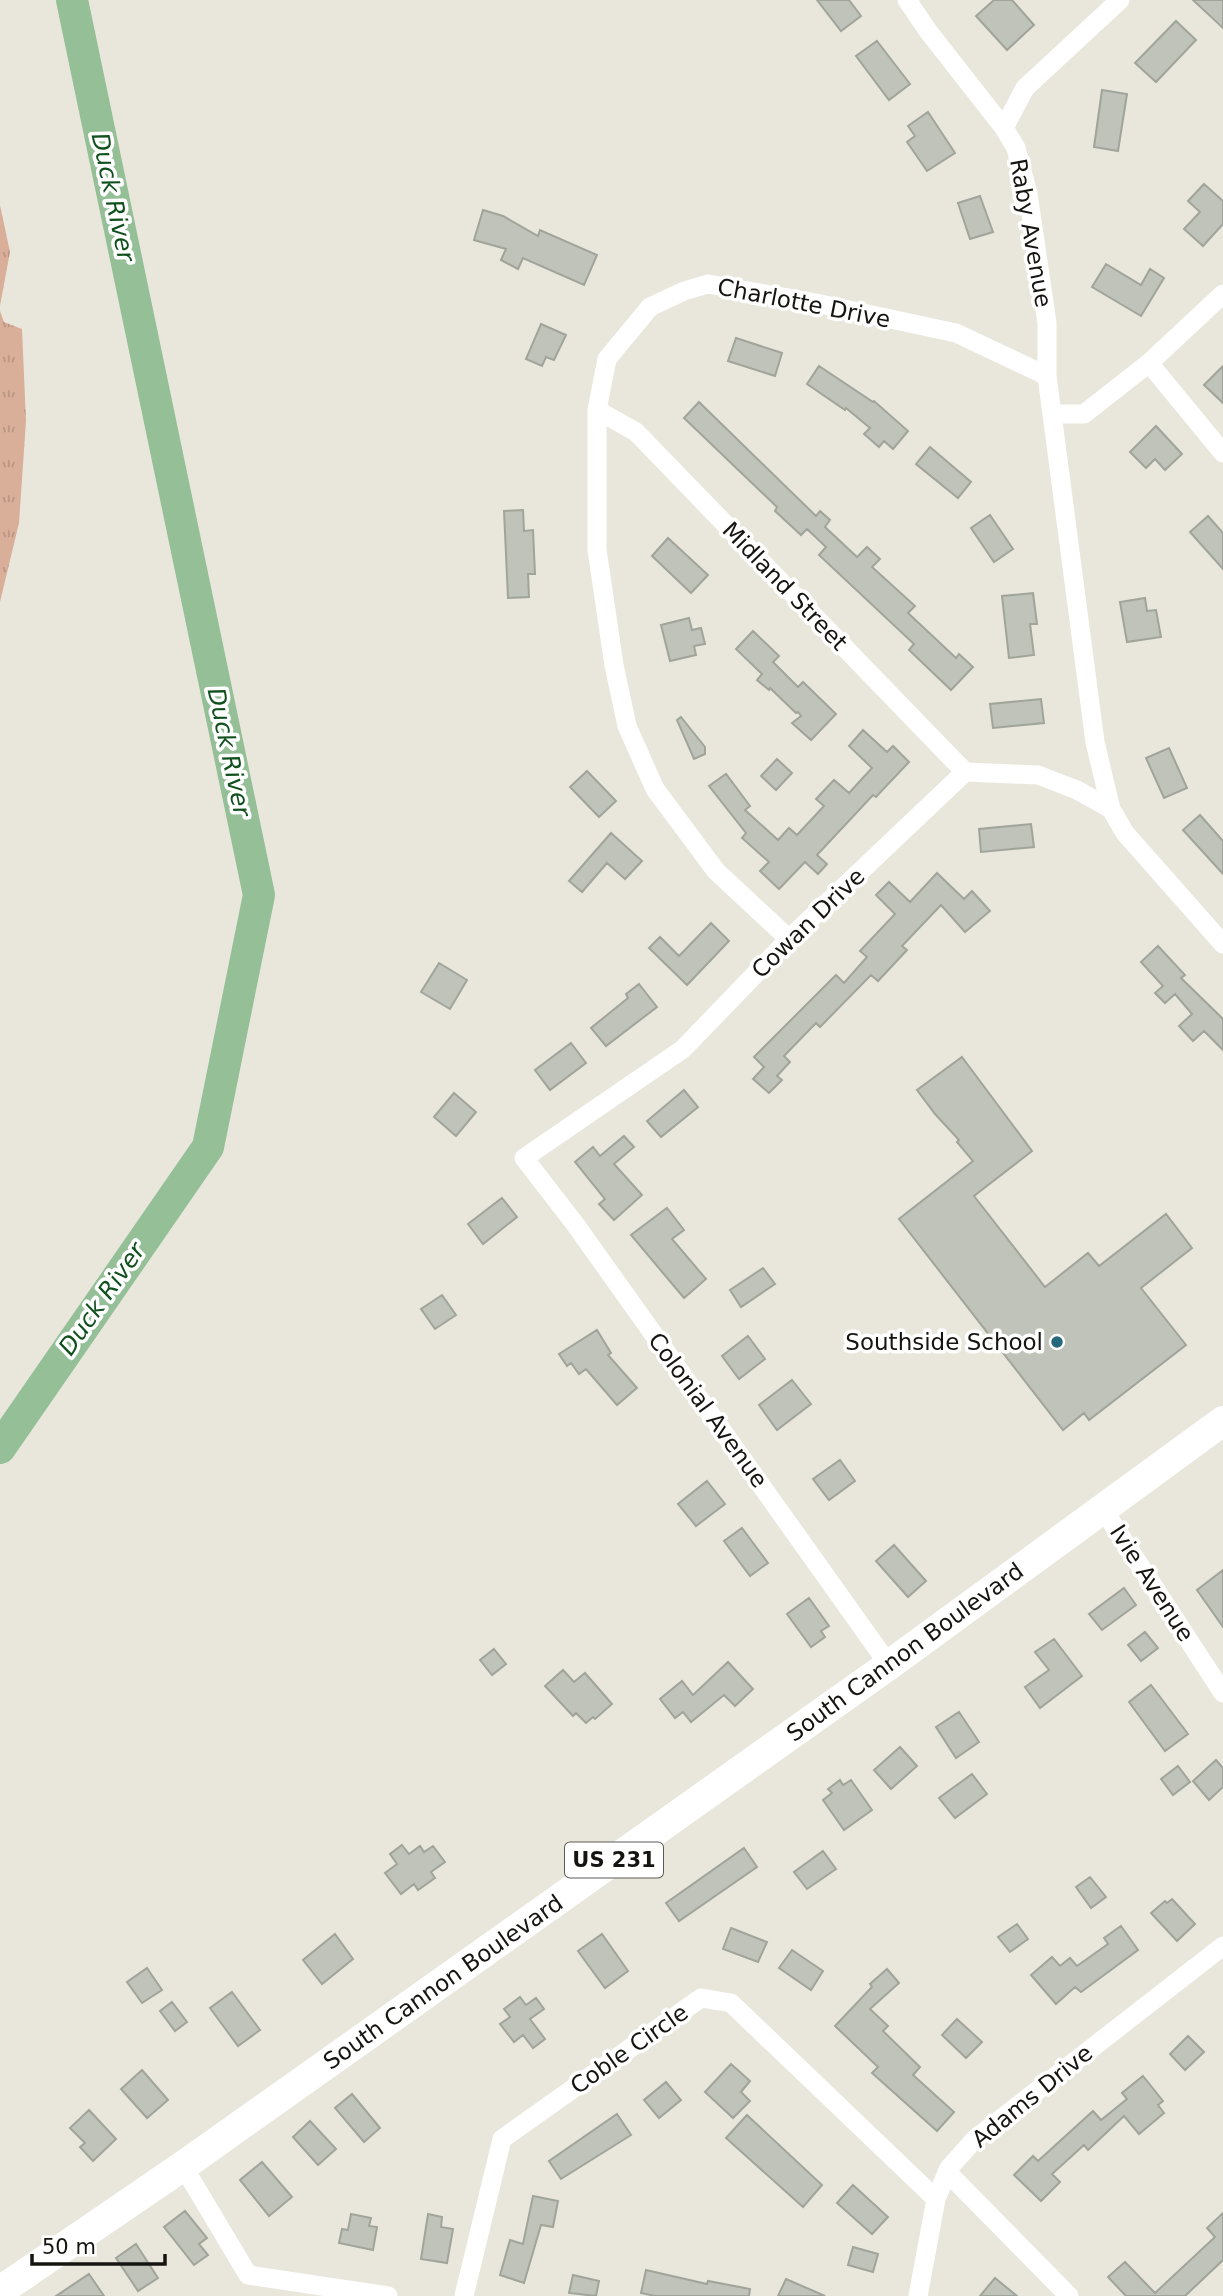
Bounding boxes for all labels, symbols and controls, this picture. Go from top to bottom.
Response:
water label: Duck River [86,130,141,266]
street label: Raby Avenue [1005,157,1057,309]
street label: Charlotte Drive [715,273,893,333]
street label: Midland Street [717,517,853,655]
water label: Duck River [202,685,257,821]
street label: Cowan Drive [746,863,870,983]
water label: Duck River [53,1236,152,1361]
street label: Colonial Avenue [643,1328,773,1492]
place label: Southside School [845,1329,1043,1355]
marker: Southside School [1049,1334,1065,1350]
street label: Ivie Avenue [1105,1520,1199,1646]
street label: South Cannon Boulevard [782,1558,1028,1746]
road number: US 231 [565,1842,663,1878]
street label: South Cannon Boulevard [319,1889,567,2075]
street label: Coble Circle [565,1999,693,2099]
street label: Adams Drive [967,2040,1097,2152]
scale bar [32,2222,164,2266]
text: 50 m [42,2235,96,2259]

